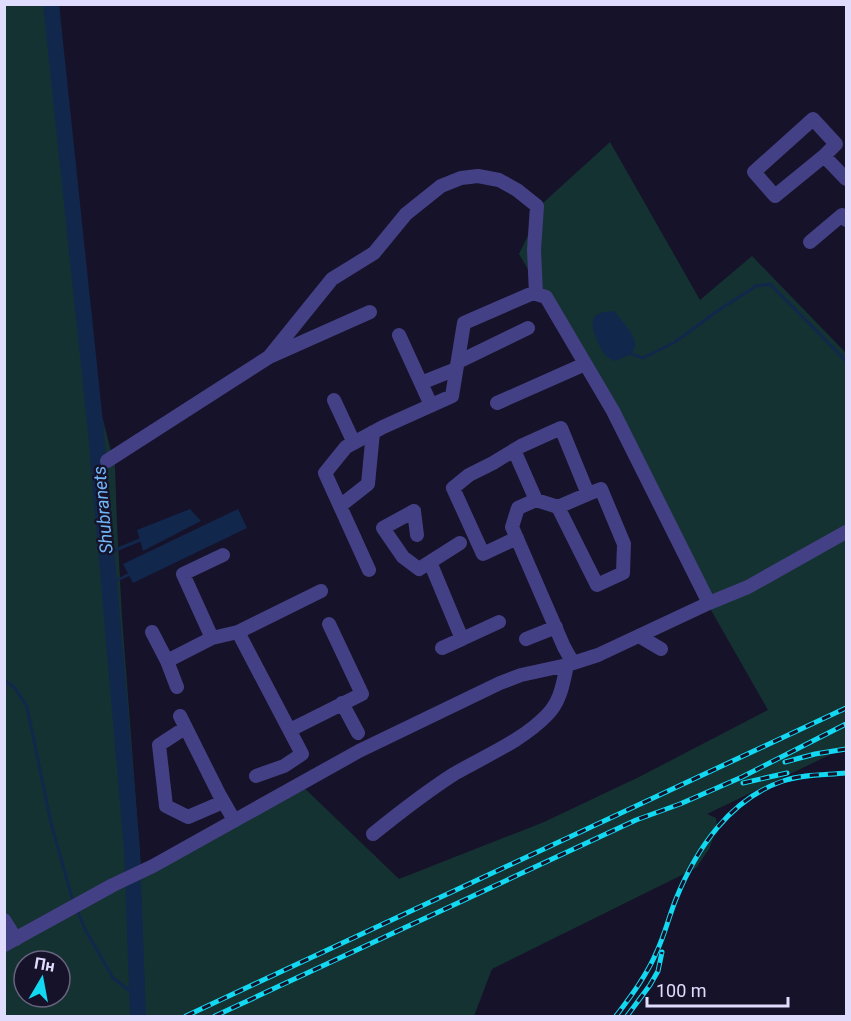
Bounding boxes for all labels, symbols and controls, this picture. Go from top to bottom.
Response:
water label: Shubranets [88,465,117,555]
north arrow [12,949,72,1009]
text: Пн [33,954,56,976]
scale bar [647,970,788,1008]
text: 100 m [656,980,707,1001]

